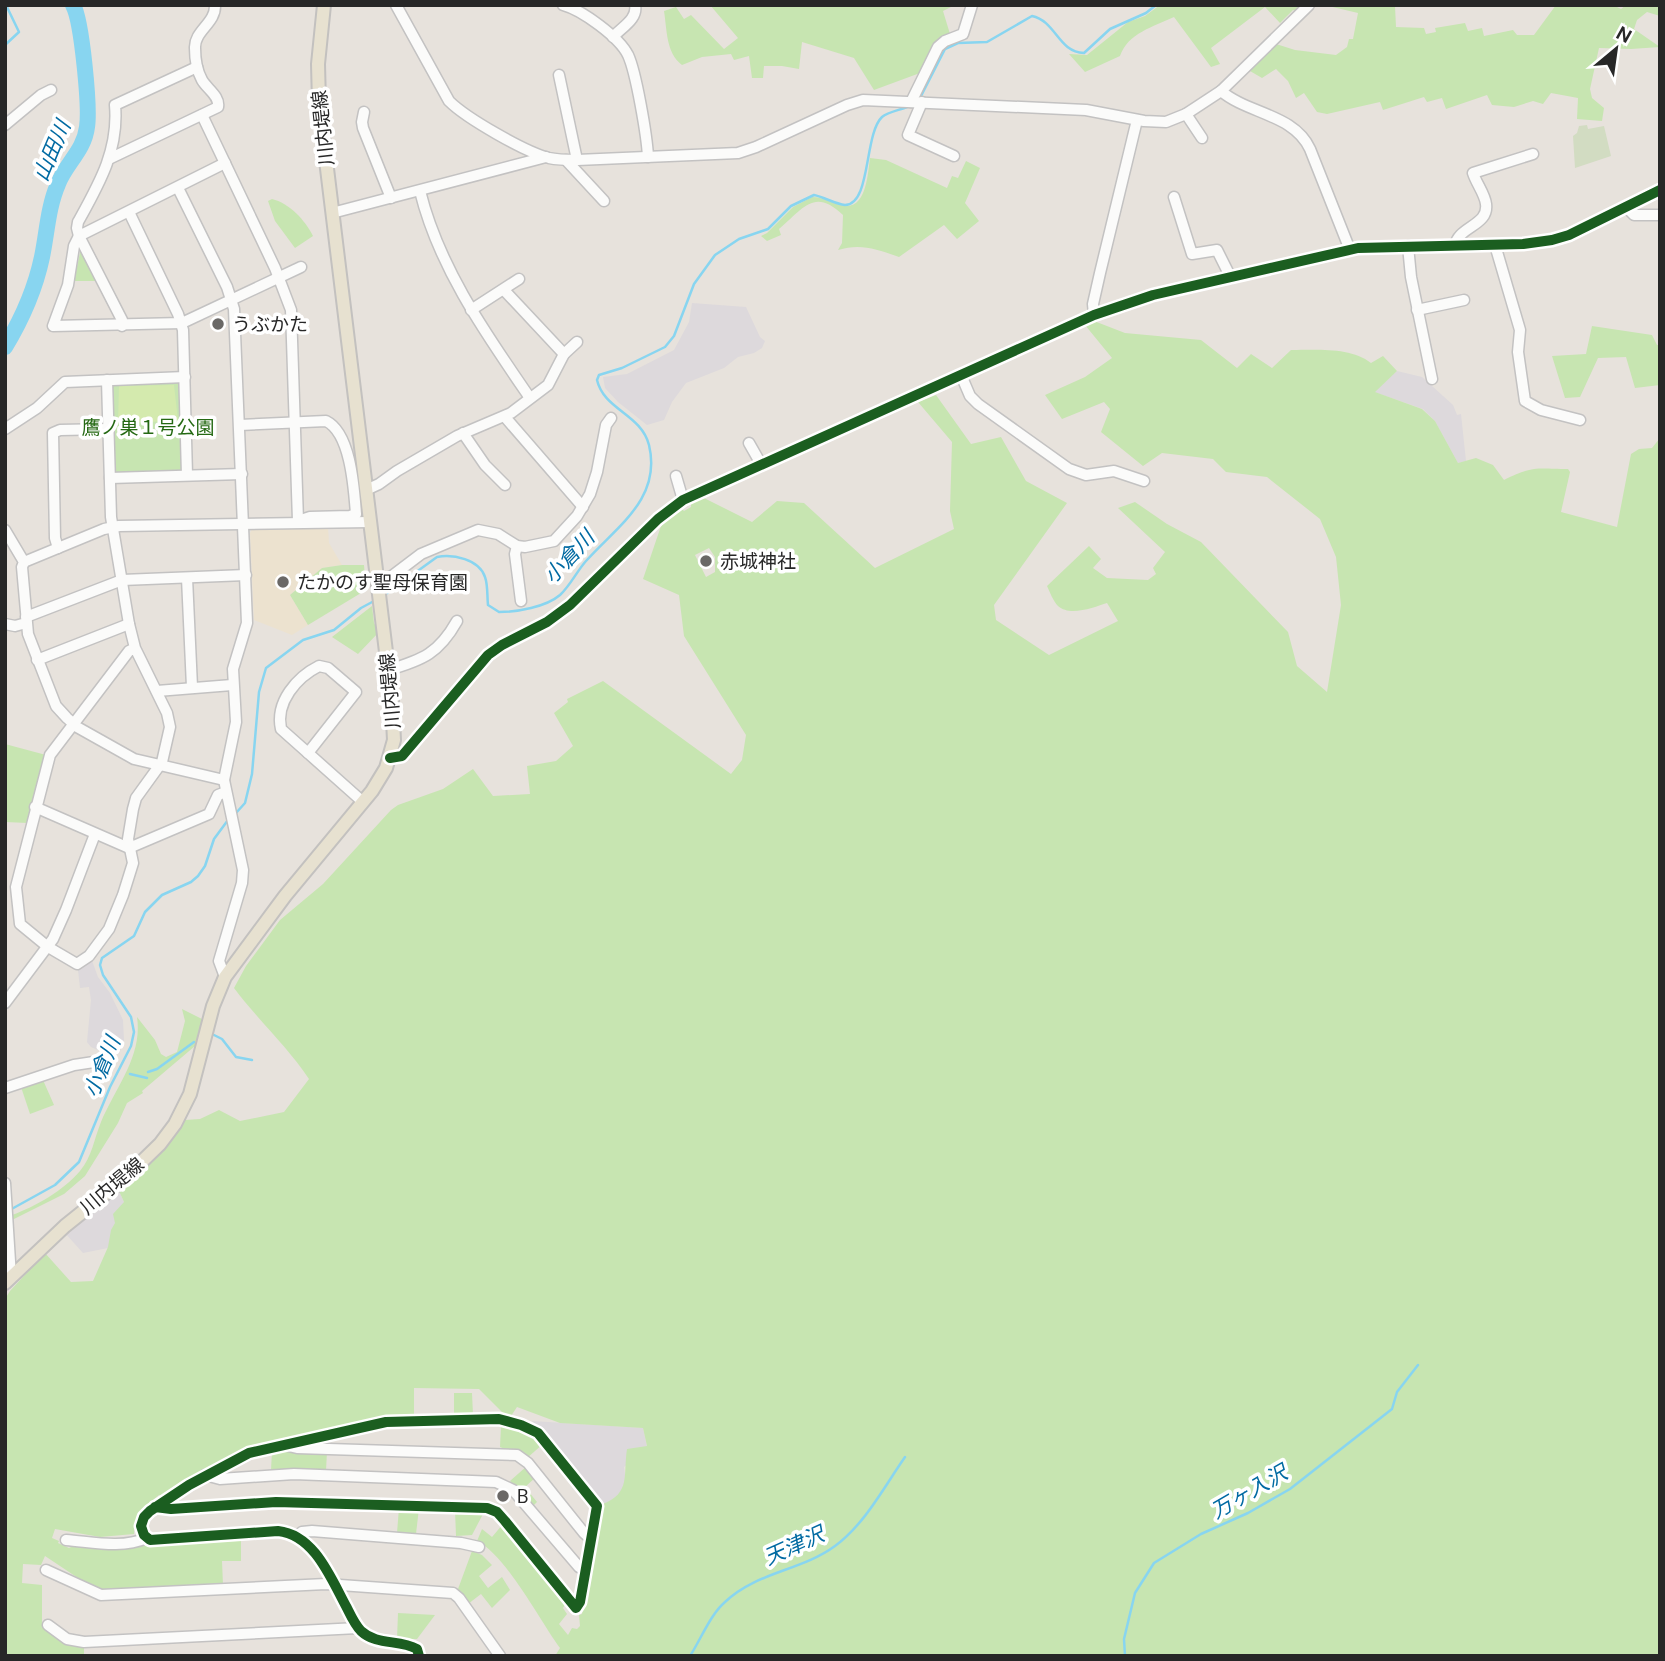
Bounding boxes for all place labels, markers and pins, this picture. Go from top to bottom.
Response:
place label: うぶかた [232,312,308,337]
marker: うぶかた [210,316,226,332]
place label: 赤城神社 [720,549,796,574]
marker: 赤城神社 [698,553,714,569]
place label: たかのす聖母保育園 [297,570,468,595]
marker: たかのす聖母保育園 [275,574,291,590]
place label: B [517,1484,528,1509]
marker: B [495,1488,511,1504]

